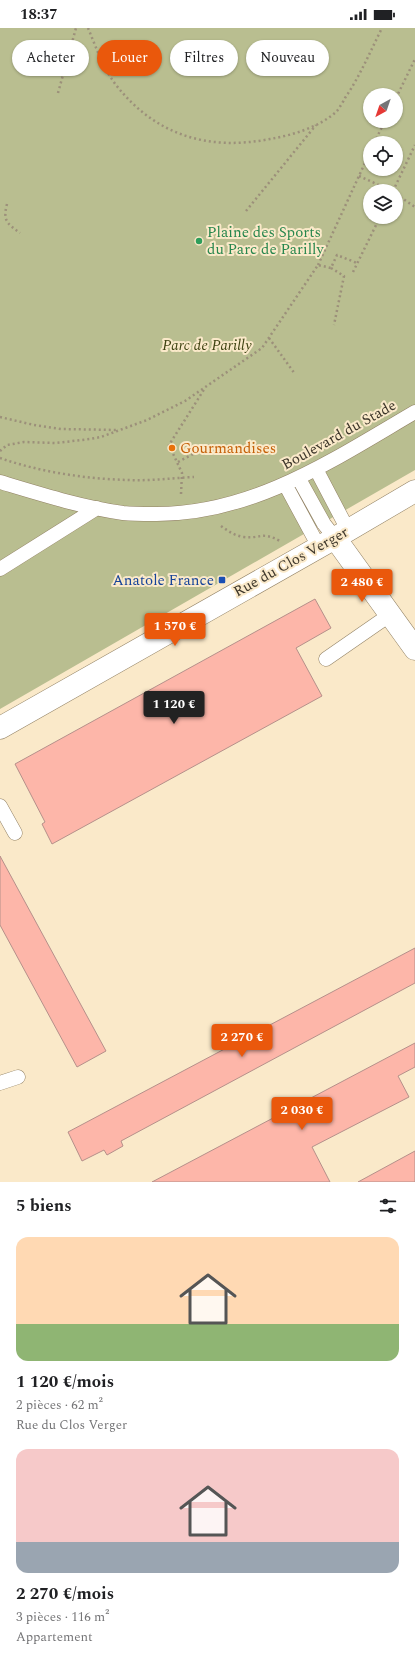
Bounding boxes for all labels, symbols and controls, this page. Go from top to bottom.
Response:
text: 18:37 [20,3,58,26]
chip: Acheter [12,40,89,76]
chip: Louer [97,40,162,76]
chip: Filtres [170,40,238,76]
chip: Nouveau [246,40,329,76]
north arrow [363,88,403,128]
map controls [363,88,403,224]
button: locate [363,136,403,176]
button: layers [363,184,403,224]
place label: Plaine des Sports du Parc de Parilly [207,221,325,261]
marker: Plaine des Sports du Parc de Parilly [194,236,204,246]
park label: Parc de Parilly [162,334,252,357]
street label: Boulevard du Stade [278,394,400,476]
place label: Gourmandises [180,437,276,460]
marker: Gourmandises [167,443,177,453]
street label: Rue du Clos Verger [229,521,353,603]
place label: Anatole France [113,569,214,592]
pin: 2 480 € [325,569,399,603]
text: 2 480 € [341,572,383,592]
marker: Anatole France [217,575,227,585]
pin: 1 570 € [138,613,212,647]
text: 1 570 € [154,616,196,636]
pin: 1 120 € [137,691,211,725]
text: 1 120 € [153,694,195,714]
pin: 2 270 € [205,1024,279,1058]
text: 2 270 € [221,1027,263,1047]
pin: 2 030 € [265,1097,339,1131]
text: 2 030 € [281,1100,323,1120]
text: 5 biens [16,1193,72,1219]
icon: filters [377,1195,399,1217]
icon: home [172,1263,244,1335]
text: 1 120 €/mois [16,1369,114,1395]
text: 2 pièces · 62 m² [16,1395,103,1415]
text: Rue du Clos Verger [16,1415,127,1435]
icon: home [172,1475,244,1547]
text: 2 270 €/mois [16,1581,114,1607]
text: 3 pièces · 116 m² [16,1607,109,1627]
text: Appartement [16,1627,93,1647]

